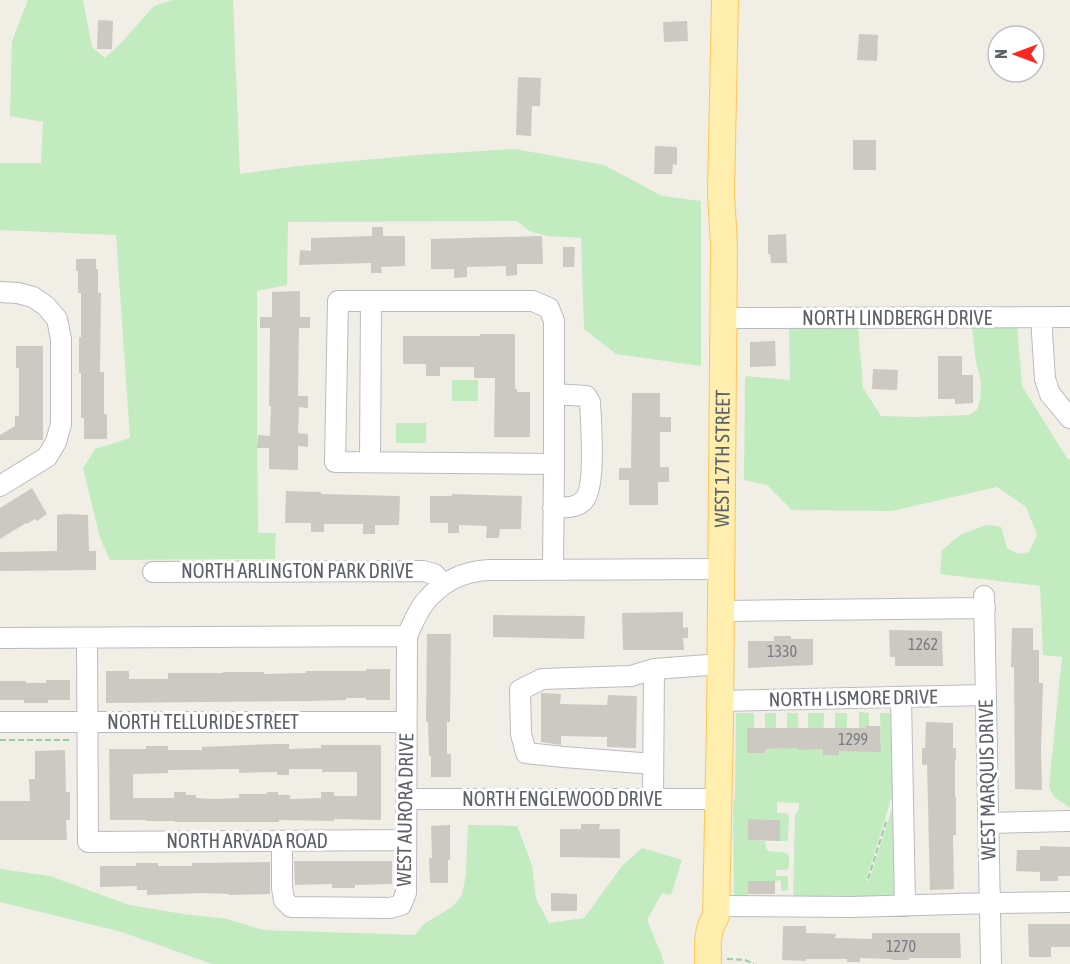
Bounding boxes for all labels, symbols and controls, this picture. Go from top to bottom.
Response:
north arrow [986,24,1046,84]
text: N [992,49,1010,59]
street label: NORTH LINDBERGH DRIVE [802,306,992,329]
street label: WEST 17TH STREET [710,389,734,528]
street label: NORTH ARLINGTON PARK DRIVE [181,559,414,582]
house number: 1262 [908,635,938,653]
house number: 1330 [767,642,797,660]
street label: NORTH LISMORE DRIVE [768,685,938,710]
street label: WEST MARQUIS DRIVE [974,699,999,860]
street label: NORTH TELLURIDE STREET [107,710,299,733]
house number: 1299 [838,730,868,748]
street label: WEST AURORA DRIVE [392,733,417,887]
street label: NORTH ENGLEWOOD DRIVE [462,787,662,810]
street label: NORTH ARVADA ROAD [166,829,328,852]
house number: 1270 [886,937,916,955]

